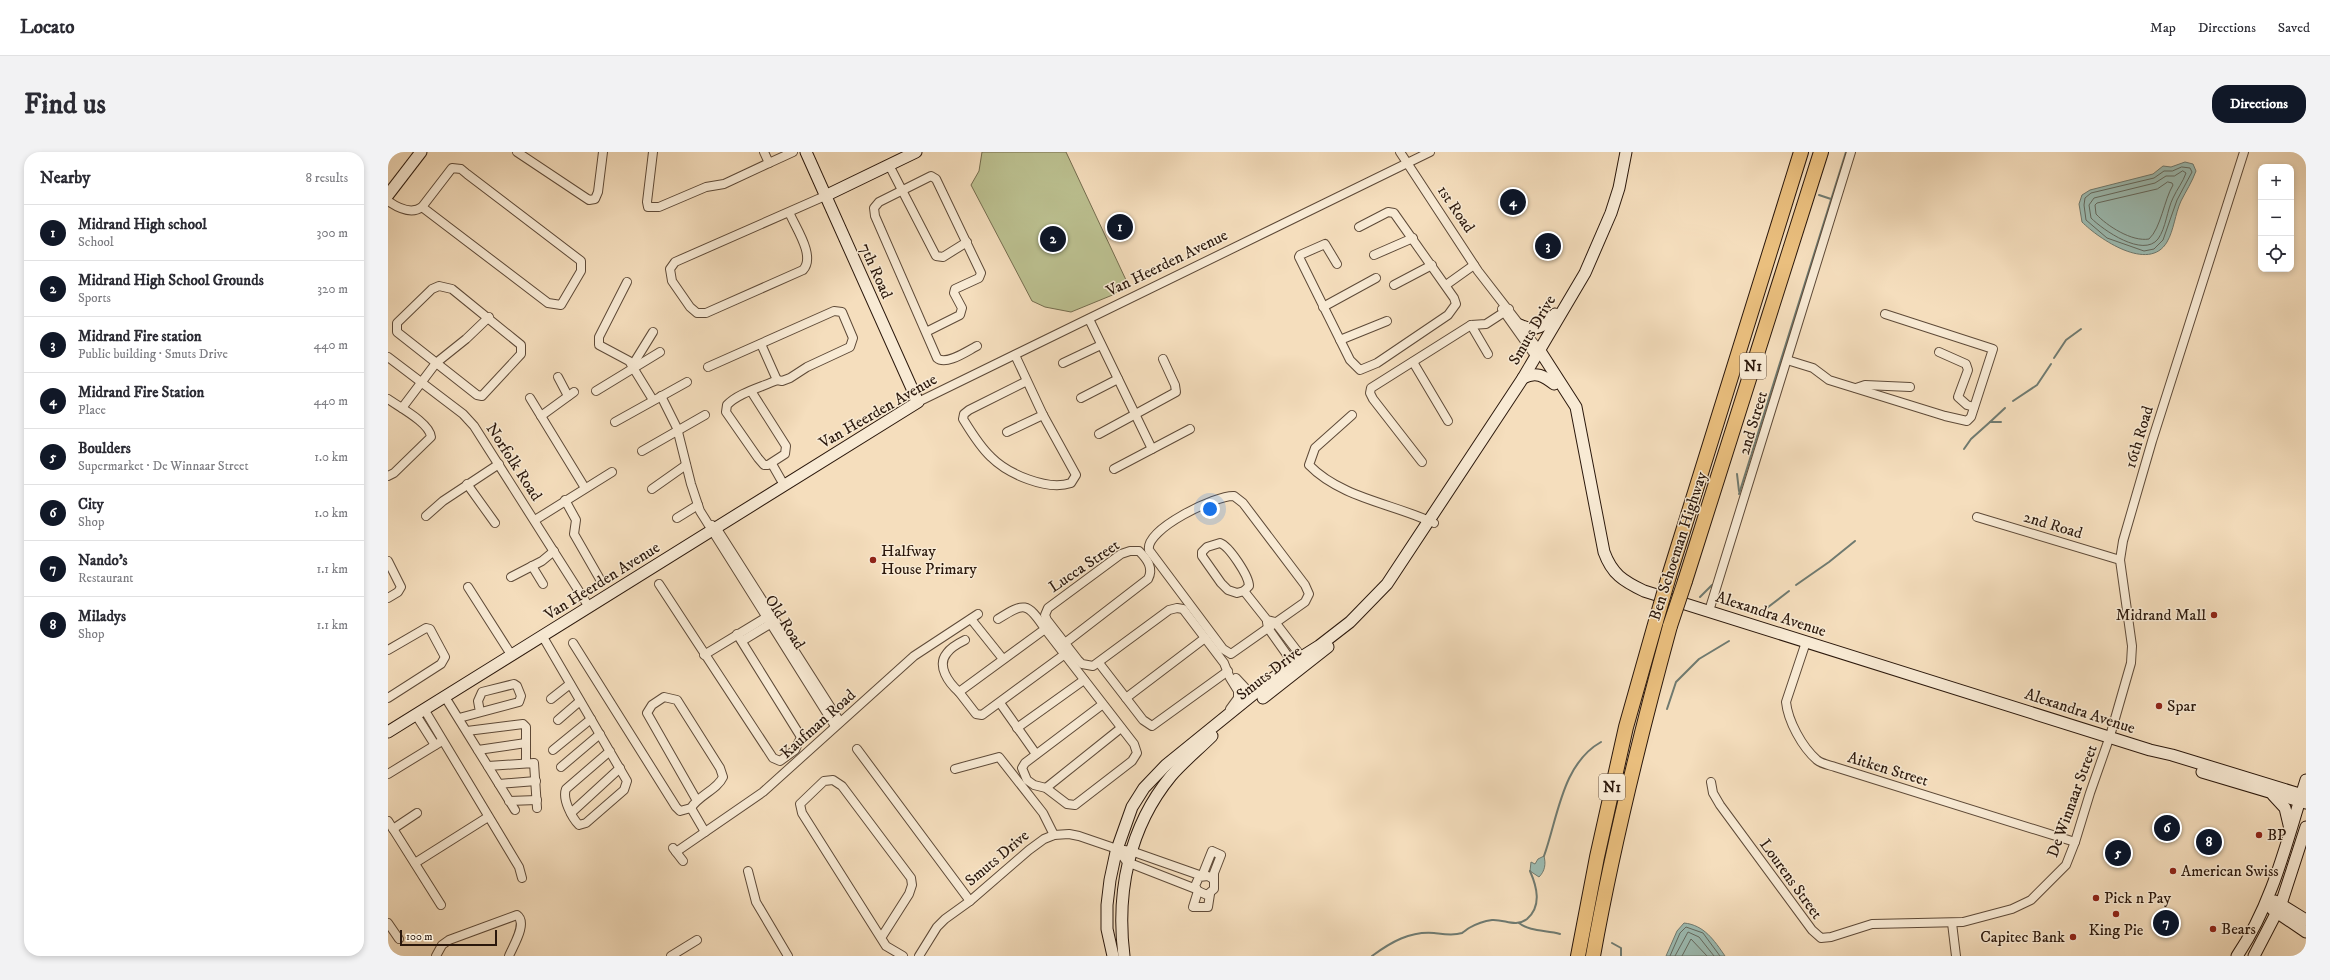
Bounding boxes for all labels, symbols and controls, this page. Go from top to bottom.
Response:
text: Locato [20,16,75,39]
text: Map [2150,19,2176,37]
text: Directions [2198,19,2256,37]
text: Saved [2278,19,2310,37]
button: Directions [2212,85,2306,123]
text: Find us [24,87,106,122]
map controls [2258,164,2294,272]
button: + [2258,164,2294,200]
text: Nearby [40,167,90,189]
text: 8 results [306,170,348,186]
street label: 1st Road [1433,181,1479,237]
pin: 4 [1500,187,1526,217]
button: − [2258,200,2294,236]
pin: 1 [1107,212,1133,242]
text: Midrand High school [78,215,207,234]
pin: 2 [1040,224,1066,254]
text: 1 [51,225,55,241]
text: 300 m [317,225,348,241]
street label: Van Heerden Avenue [1102,225,1231,301]
pin: 3 [1535,231,1561,261]
text: School [78,234,114,250]
button: locate [2258,236,2294,272]
street label: 7th Road [855,240,897,302]
text: Midrand High School Grounds [78,271,264,290]
text: 2 [50,281,56,297]
text: 320 m [317,281,348,297]
text: Sports [78,290,111,306]
street label: Smuts Drive [1504,291,1560,369]
text: Midrand Fire station [78,327,202,346]
text: 3 [51,337,55,353]
text: 440 m [313,337,348,353]
text: Public building · Smuts Drive [78,346,228,362]
road number: N1 [1740,353,1766,379]
street label: Van Heerden Avenue [815,369,941,453]
text: Midrand Fire Station [78,383,204,402]
street label: 2nd Street [1734,389,1772,457]
text: 4 [49,393,57,409]
text: 440 m [313,393,348,409]
text: Place [78,402,106,418]
street label: 16th Road [2120,403,2158,471]
street label: Norfolk Road [482,419,546,505]
text: Boulders [78,439,131,458]
text: 5 [50,449,56,465]
text: 1.0 km [314,449,348,465]
text: Supermarket · De Winnaar Street [78,458,249,474]
street label: Ben Schoeman Highway [1644,469,1712,623]
text: City [78,495,104,514]
your location [1200,499,1220,519]
text: 6 [50,505,56,521]
text: 1.0 km [314,505,348,521]
street label: 2nd Road [2021,507,2085,543]
text: Shop [78,514,104,530]
street label: Lucca Street [1045,535,1123,597]
street label: Van Heerden Avenue [540,537,664,625]
place label: Halfway House Primary [881,541,977,579]
text: Nando's [78,551,128,570]
marker: Halfway House Primary [868,555,878,565]
text: 7 [50,561,56,577]
text: 1.1 km [316,561,348,577]
text: Restaurant [78,570,134,586]
street label: Alexandra Avenue [1713,587,1829,641]
street label: Old Road [760,591,810,653]
place label: Midrand Mall [2116,605,2206,625]
text: Miladys [78,607,126,626]
marker: Midrand Mall [2209,610,2219,620]
text: 8 [50,617,56,633]
text: 1.1 km [316,617,348,633]
text: Shop [78,626,104,642]
street label: Smuts Drive [1232,641,1306,705]
street label: Alexandra Avenue [2022,684,2138,738]
street label: Kaufman Road [776,685,860,763]
place label: Spar [2167,696,2196,716]
marker: Spar [2154,701,2164,711]
street label: De Winnaar Street [2042,742,2102,860]
street label: Aitken Street [1845,747,1931,791]
road number: N1 [1599,774,1625,800]
pin: 6 [2154,813,2180,843]
street label: Smuts Drive [961,825,1033,891]
place label: BP [2267,825,2286,845]
pin: 8 [2196,827,2222,857]
marker: BP [2254,830,2264,840]
street label: Lourens Street [1755,835,1827,923]
pin: 5 [2105,838,2131,868]
place label: American Swiss [2181,861,2279,881]
marker: American Swiss [2168,866,2178,876]
place label: Pick n Pay [2104,888,2171,908]
marker: Pick n Pay [2091,893,2101,903]
pin: 7 [2153,908,2179,938]
marker: King Pie [2111,909,2121,919]
place label: Bears [2221,919,2256,939]
place label: King Pie [2089,920,2144,940]
marker: Bears [2208,924,2218,934]
place label: Capitec Bank [1980,927,2065,947]
scale bar [400,928,497,947]
text: 100 m [406,930,432,944]
marker: Capitec Bank [2068,932,2078,942]

